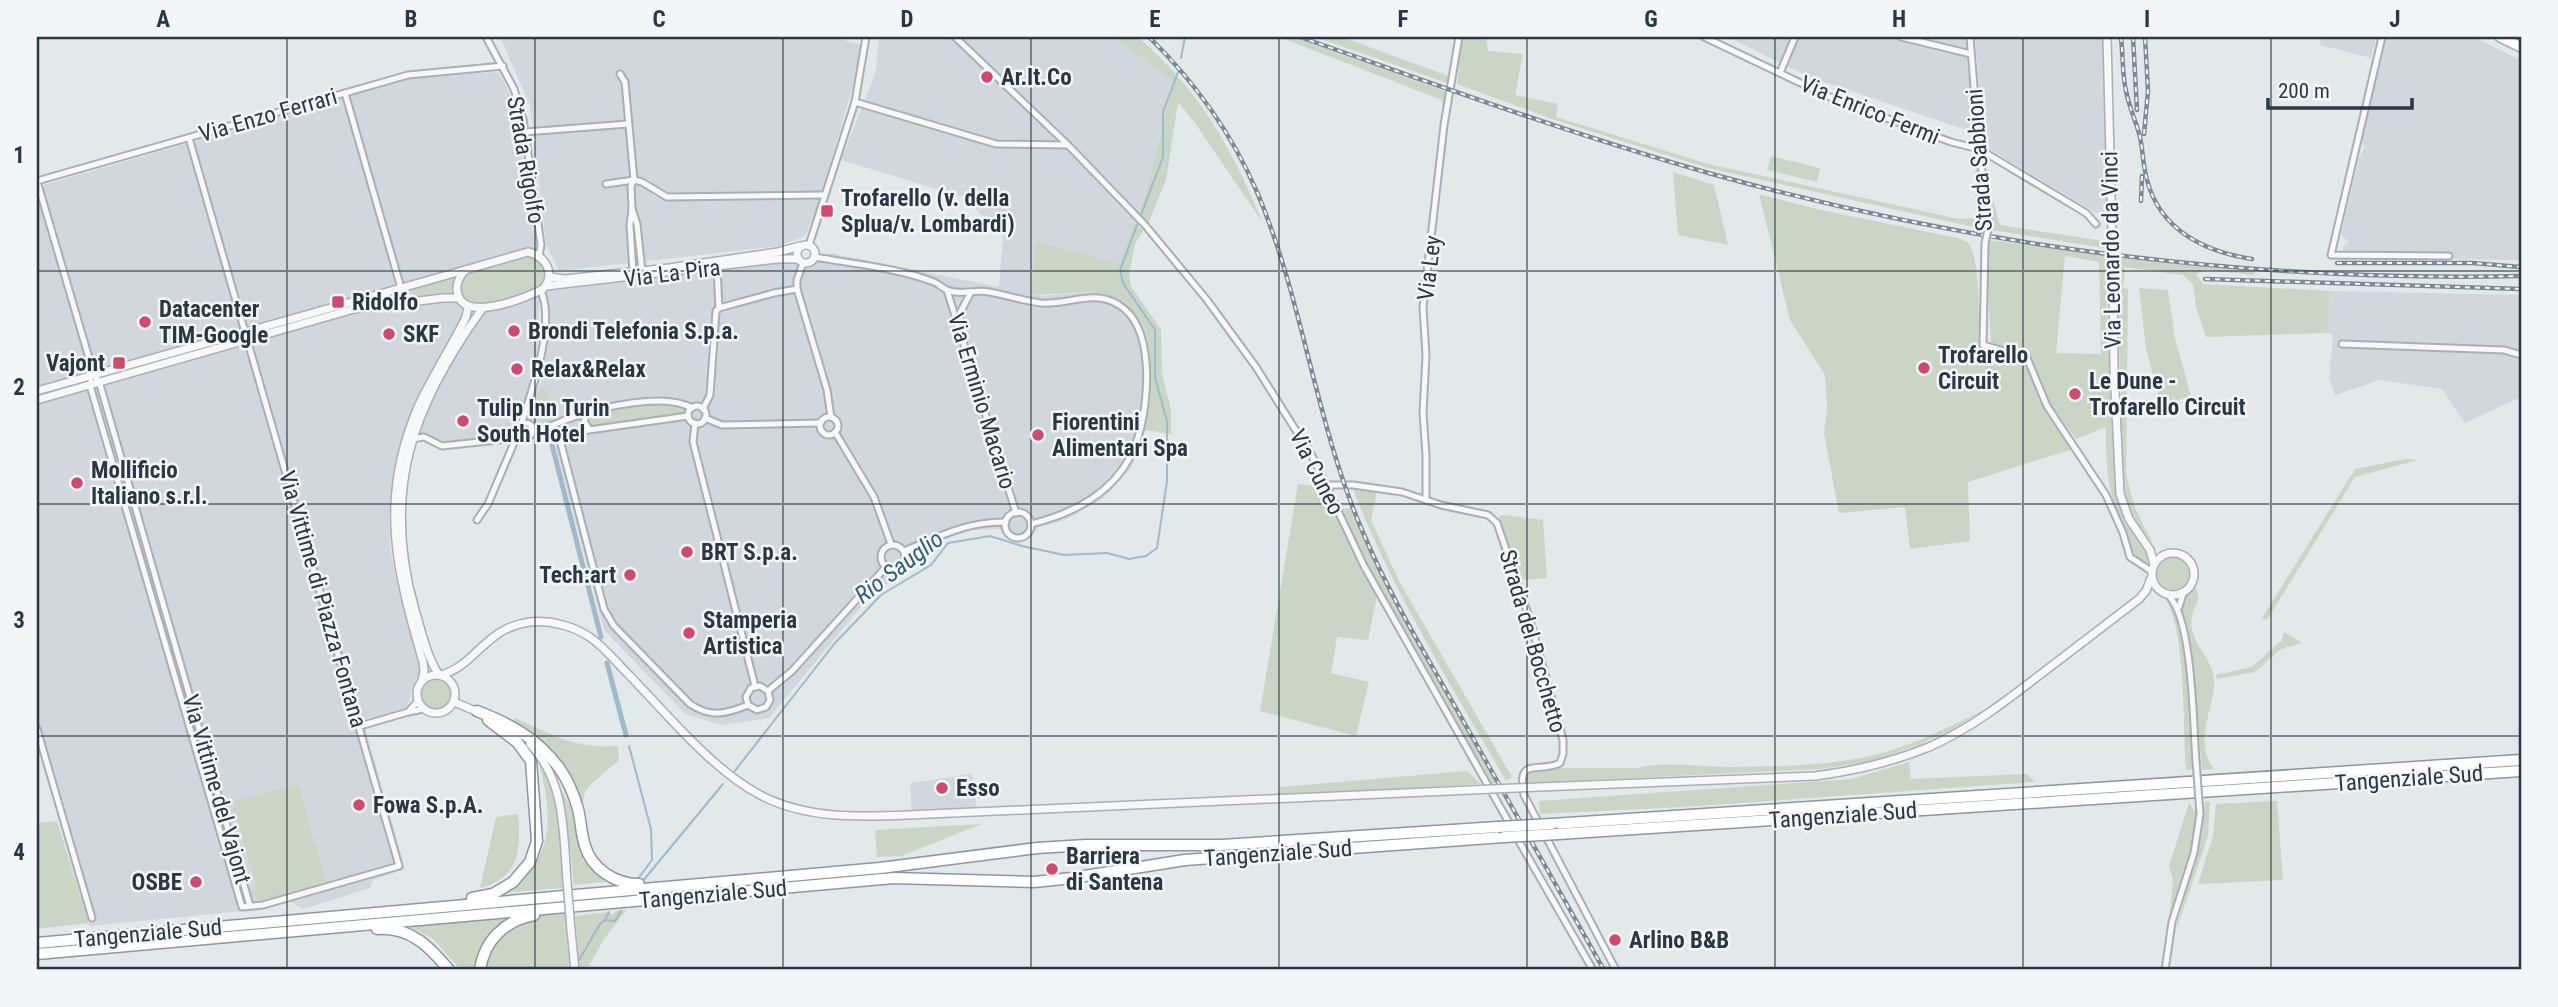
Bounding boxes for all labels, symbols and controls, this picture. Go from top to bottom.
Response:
text: A [156,6,170,33]
text: B [405,6,417,33]
text: C [652,6,666,33]
text: D [901,6,914,33]
text: E [1149,6,1161,33]
text: F [1398,6,1409,33]
text: G [1644,6,1658,33]
text: H [1892,6,1906,33]
text: I [2144,6,2150,33]
text: J [2389,6,2401,33]
place label: Ar.It.Co [1001,64,1072,91]
scale bar [2268,66,2411,110]
marker: Ar.It.Co [979,69,995,85]
street label: Via Enrico Fermi [1796,70,1943,151]
text: 200 m [2278,79,2330,103]
street label: Via Enzo Ferrari [196,83,340,148]
street label: Strada Sabbioni [1961,88,1998,232]
street label: Strada Rigolfo [501,94,550,226]
text: 1 [13,142,25,169]
street label: Via Leonardo da Vinci [2096,151,2127,349]
place label: Trofarello (v. della Splua/v. Lombardi) [841,185,1015,238]
marker: Trofarello (v. della Splua/v. Lombardi) [819,203,835,219]
street label: Via Ley [1412,233,1447,302]
street label: Via La Pira [622,254,722,293]
place label: Ridolfo [352,289,418,316]
marker: Ridolfo [330,294,346,310]
place label: Datacenter TIM-Google [159,296,268,349]
street label: Via Erminio Macario [942,310,1021,492]
marker: Datacenter TIM-Google [137,314,153,330]
place label: Brondi Telefonia S.p.a. [528,318,739,345]
place label: SKF [403,321,439,348]
marker: Brondi Telefonia S.p.a. [506,323,522,339]
marker: SKF [381,326,397,342]
place label: Trofarello Circuit [1938,342,2028,395]
place label: Vajont [46,350,105,377]
marker: Vajont [111,355,127,371]
place label: Relax&Relax [531,356,646,383]
marker: Trofarello Circuit [1916,360,1932,376]
marker: Relax&Relax [509,361,525,377]
place label: Le Dune - Trofarello Circuit [2089,368,2246,421]
text: 2 [13,374,25,401]
marker: Le Dune - Trofarello Circuit [2067,386,2083,402]
place label: Tulip Inn Turin South Hotel [477,395,610,448]
place label: Fiorentini Alimentari Spa [1052,409,1188,462]
marker: Tulip Inn Turin South Hotel [455,413,471,429]
street label: Via Cuneo [1284,425,1349,519]
marker: Fiorentini Alimentari Spa [1030,427,1046,443]
place label: Mollificio Italiano s.r.l. [91,457,208,510]
street label: Via Vittime di Piazza Fontana [273,468,372,731]
marker: Mollificio Italiano s.r.l. [69,475,85,491]
water label: Rio Sauglio [849,525,949,609]
place label: BRT S.p.a. [701,539,798,566]
marker: BRT S.p.a. [679,544,695,560]
street label: Strada del Bocchetto [1494,547,1572,736]
place label: Tech:art [539,562,616,589]
marker: Tech:art [622,567,638,583]
text: 3 [13,607,25,634]
place label: Stamperia Artistica [703,607,797,660]
marker: Stamperia Artistica [681,625,697,641]
street label: Via Vittime del Vajont [177,691,256,887]
street label: Tangenziale Sud [2334,760,2484,797]
place label: Esso [956,775,1000,802]
marker: Esso [934,780,950,796]
place label: Fowa S.p.A. [373,792,483,819]
marker: Fowa S.p.A. [351,797,367,813]
street label: Tangenziale Sud [1768,797,1918,834]
street label: Tangenziale Sud [1203,835,1353,872]
text: 4 [13,839,25,866]
place label: Barriera di Santena [1066,843,1163,896]
marker: Barriera di Santena [1044,861,1060,877]
place label: OSBE [132,869,182,896]
marker: OSBE [188,874,204,890]
street label: Tangenziale Sud [638,875,788,914]
street label: Tangenziale Sud [73,914,223,953]
place label: Arlino B&B [1629,927,1729,954]
marker: Arlino B&B [1607,932,1623,948]

